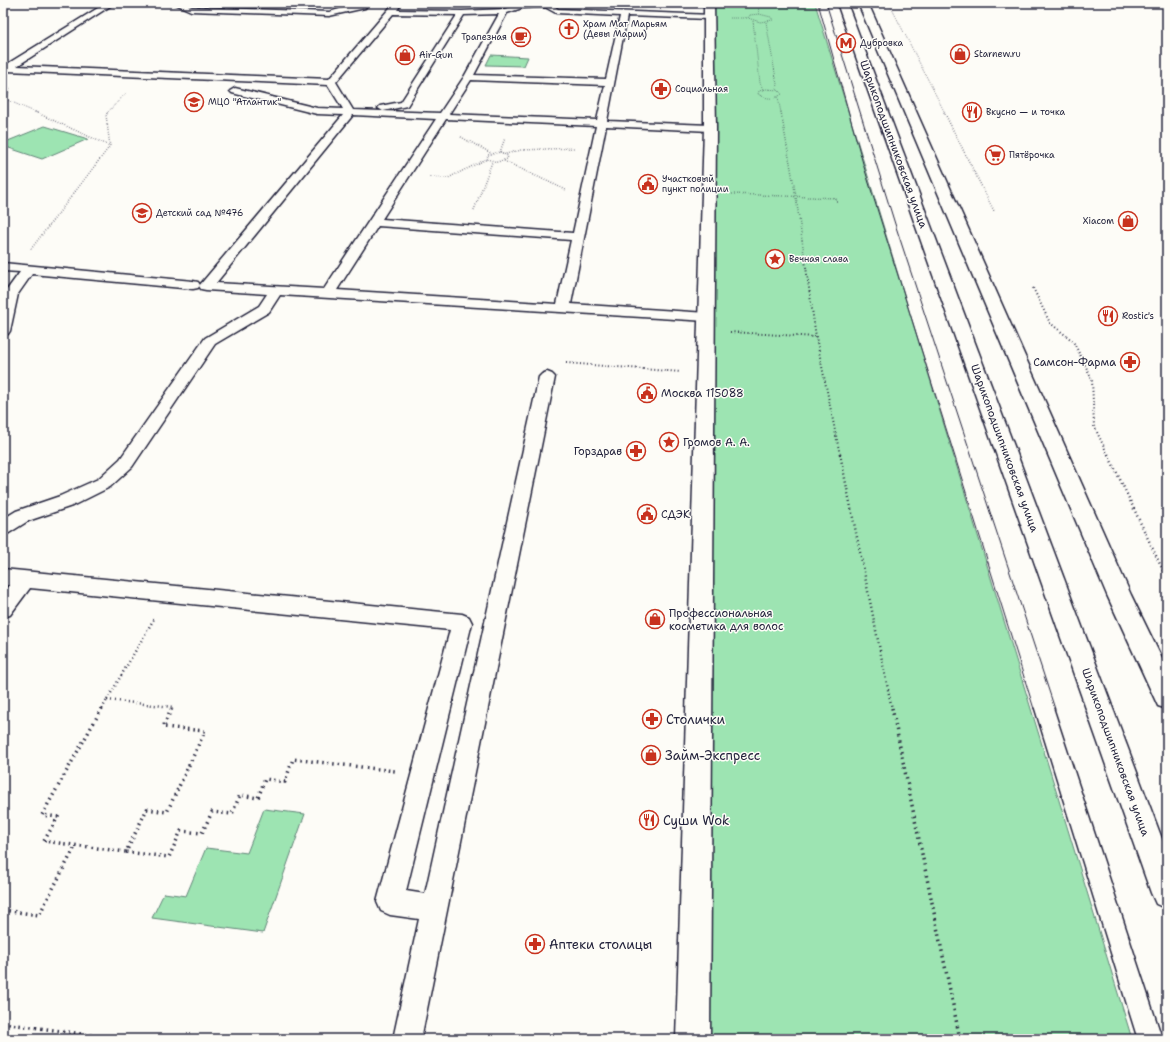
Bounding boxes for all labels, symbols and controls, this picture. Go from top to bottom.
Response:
church icon: Храм Мат Марьям (Девы Марии) [558,18,580,40]
place label: Храм Мат Марьям (Девы Марии) [583,18,667,40]
cafe icon: Трапезная [510,26,532,48]
place label: Трапезная [461,31,507,43]
metro station icon: Дубровка [835,32,857,54]
place label: Дубровка [860,37,904,49]
shop icon: Starnew.ru [949,43,971,65]
shop icon: Air-Gun [394,44,416,66]
place label: Starnew.ru [974,48,1021,60]
place label: Air-Gun [419,49,453,61]
street label: Шарикоподшипниковская улица [856,58,931,230]
pharmacy icon: Социальная [650,78,672,100]
place label: Социальная [675,83,728,95]
school or university icon: МЦО "Атлантик" [183,91,205,113]
place label: МЦО "Атлантик" [208,96,281,108]
restaurant icon: Вкусно — и точка [961,101,983,123]
place label: Вкусно — и точка [986,106,1066,118]
supermarket icon: Пятёрочка [984,144,1006,166]
place label: Пятёрочка [1009,149,1055,161]
public building icon: Участковый пункт полиции [637,173,659,195]
place label: Участковый пункт полиции [662,173,729,195]
school or university icon: Детский сад №476 [131,202,153,224]
place label: Детский сад №476 [156,207,243,219]
shop icon: Xiacom [1117,210,1139,232]
place label: Xiacom [1083,215,1114,227]
place icon: Вечная слава [764,248,786,270]
place label: Вечная слава [789,253,849,265]
restaurant icon: Rostic's [1097,305,1119,327]
place label: Rostic's [1122,310,1154,322]
pharmacy icon: Самсон-Фарма [1119,351,1141,373]
place label: Самсон-Фарма [1033,355,1116,370]
street label: Шарикоподшипниковская улица [967,362,1042,534]
public building icon: Москва 115088 [636,382,658,404]
place label: Москва 115088 [661,386,744,401]
place icon: Громов А. А. [658,431,680,453]
place label: Громов А. А. [683,435,750,450]
pharmacy icon: Горздрав [625,440,647,462]
place label: Горздрав [574,444,622,459]
public building icon: СДЭК [636,503,658,525]
place label: СДЭК [661,507,690,522]
place label: Профессиональная косметика для волос [669,606,784,634]
shop icon: Профессиональная косметика для волос [644,608,666,630]
street label: Шарикоподшипниковская улица [1078,666,1153,838]
pharmacy icon: Столички [641,708,663,730]
place label: Столички [666,711,725,728]
shop icon: Займ-Экспресс [640,744,662,766]
place label: Займ-Экспресс [665,747,760,764]
restaurant icon: Суши Wok [638,809,660,831]
place label: Суши Wok [663,812,730,829]
pharmacy icon: Аптеки столицы [524,933,546,955]
place label: Аптеки столицы [549,936,652,953]

